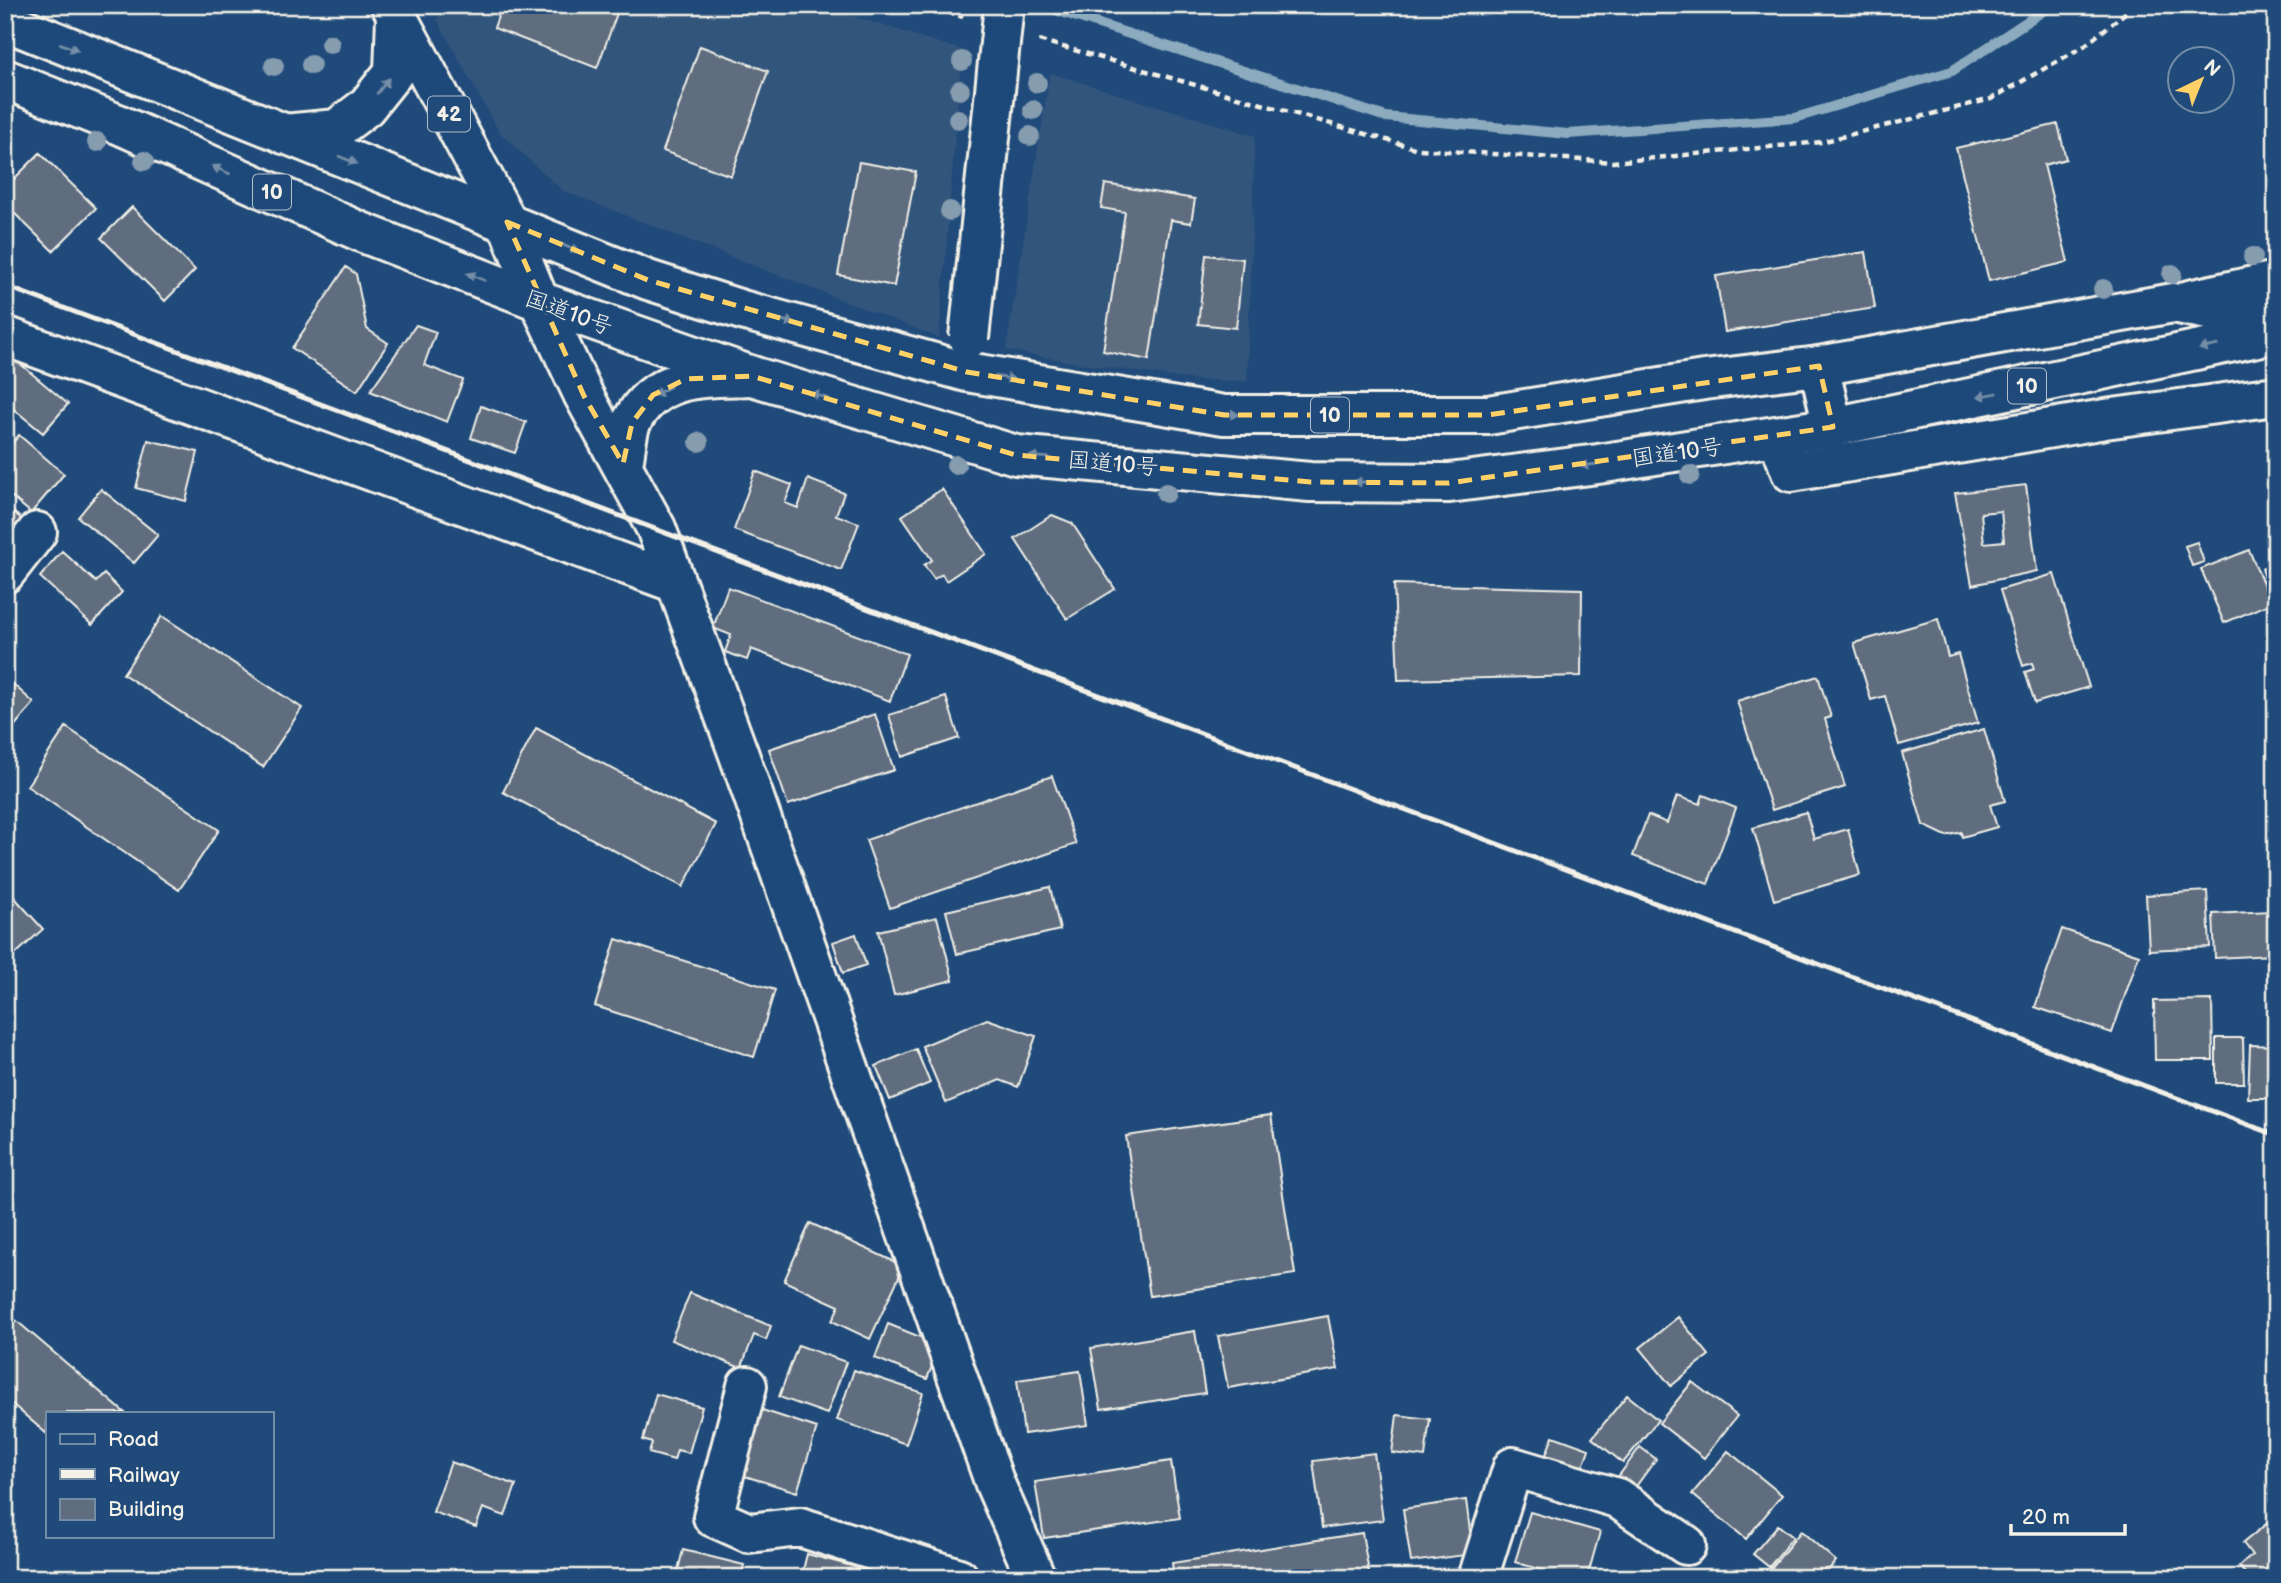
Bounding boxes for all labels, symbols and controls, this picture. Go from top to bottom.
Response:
one-way arrow [58,41,79,52]
north arrow [2166,46,2236,116]
text: N [2199,55,2225,82]
one-way arrow [376,77,391,95]
road number: 42 [428,96,470,132]
one-way arrow [337,154,358,165]
one-way arrow [211,164,231,176]
road number: 10 [253,174,291,210]
one-way arrow [559,243,580,254]
one-way arrow [465,271,486,282]
street label: 国道10号 [521,284,616,342]
one-way arrow [774,317,795,327]
one-way arrow [2198,342,2220,353]
road number: 10 [2008,368,2046,404]
one-way arrow [994,373,1016,384]
one-way arrow [653,385,672,397]
one-way arrow [1976,389,1998,400]
one-way arrow [809,391,830,401]
road number: 10 [1311,398,1349,432]
one-way arrow [1218,409,1240,420]
street label: 国道10号 [1630,433,1724,473]
street label: 国道10号 [1066,446,1160,482]
one-way arrow [1028,451,1050,462]
one-way arrow [1578,459,1600,470]
one-way arrow [1352,476,1374,488]
legend [46,1412,273,1538]
text: Road [108,1427,159,1452]
text: Railway [108,1463,180,1488]
scale bar [2011,1492,2125,1536]
text: Building [108,1497,184,1522]
text: 20 m [2022,1505,2070,1530]

